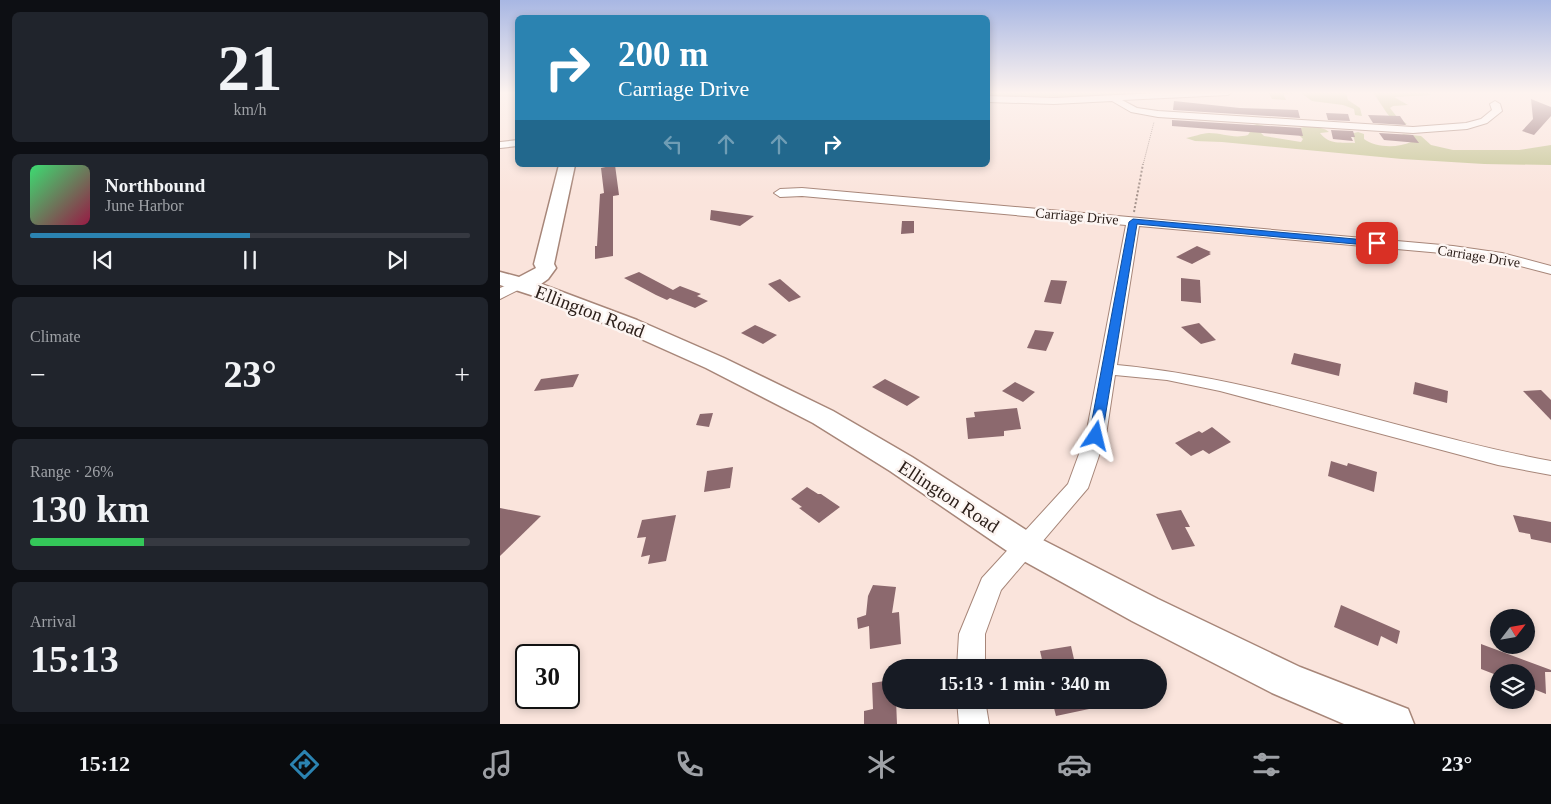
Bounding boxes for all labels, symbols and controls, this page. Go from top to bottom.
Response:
text: 21 [218,32,283,104]
icon: right [535,35,600,100]
text: 200 m [618,35,708,74]
text: Carriage Drive [618,76,749,101]
text: km/h [234,101,266,118]
icon: left [659,130,687,158]
icon: ahead [712,130,740,158]
icon: ahead [765,130,793,158]
icon: right [818,130,846,158]
text: Northbound [105,175,205,196]
text: June Harbor [105,197,184,214]
street label: Carriage Drive [1035,205,1119,228]
pin [1356,222,1398,264]
icon: arrive [1363,229,1391,257]
street label: Carriage Drive [1436,243,1521,270]
icon: previous [89,246,117,274]
icon: pause [236,246,264,274]
icon: next [383,246,411,274]
street label: Ellington Road [532,281,648,342]
text: Climate [30,328,81,345]
text: 23° [223,353,277,395]
text: − [30,359,46,390]
text: + [454,359,470,390]
position arrow [1069,409,1121,461]
street label: Ellington Road [895,456,1003,537]
text: Range · 26% [30,463,114,480]
text: 130 km [30,488,149,530]
north arrow [1490,609,1535,654]
map controls [1490,609,1535,709]
text: Arrival [30,613,76,630]
text: 15:13 [30,638,119,680]
speed limit sign: 30 [515,644,580,709]
button: layers [1490,664,1535,709]
text: 15:13 · 1 min · 340 m [939,673,1110,694]
icon: directions [287,747,322,782]
icon: music [480,747,515,782]
icon: phone [672,747,707,782]
icon: climate [864,747,899,782]
icon: car [1057,747,1092,782]
icon: filters [1249,747,1284,782]
text: 15:12 [79,751,130,776]
text: 23° [1441,751,1472,776]

